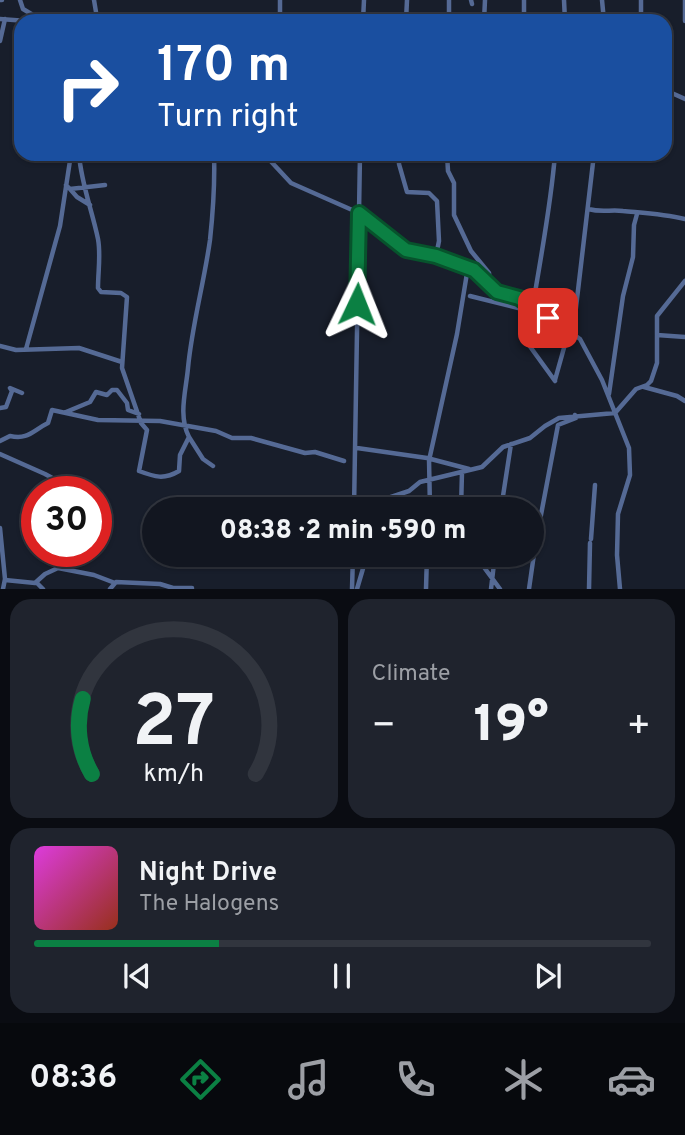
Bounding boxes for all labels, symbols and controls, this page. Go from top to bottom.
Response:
text: 170 m [157,37,290,99]
icon: right [42,42,133,133]
text: Turn right [157,98,299,138]
position arrow [320,267,394,341]
pin [518,288,578,348]
icon: arrive [529,299,567,337]
speed limit sign: 30 [21,476,112,567]
text: 08:38 · 2 min · 590 m [220,515,466,548]
text: Climate [372,660,450,689]
text: 27 [132,681,215,773]
text: 19° [474,694,549,760]
text: − [372,703,396,752]
text: + [626,703,651,752]
text: km/h [143,759,204,791]
text: Night Drive [139,857,277,890]
text: The Halogens [139,890,279,919]
icon: previous [118,957,156,995]
icon: pause [323,957,361,995]
icon: next [529,957,567,995]
icon: directions [176,1055,225,1104]
icon: music [284,1055,333,1104]
icon: phone [391,1055,440,1104]
icon: climate [499,1055,548,1104]
icon: car [607,1055,656,1104]
text: 08:36 [29,1059,117,1099]

